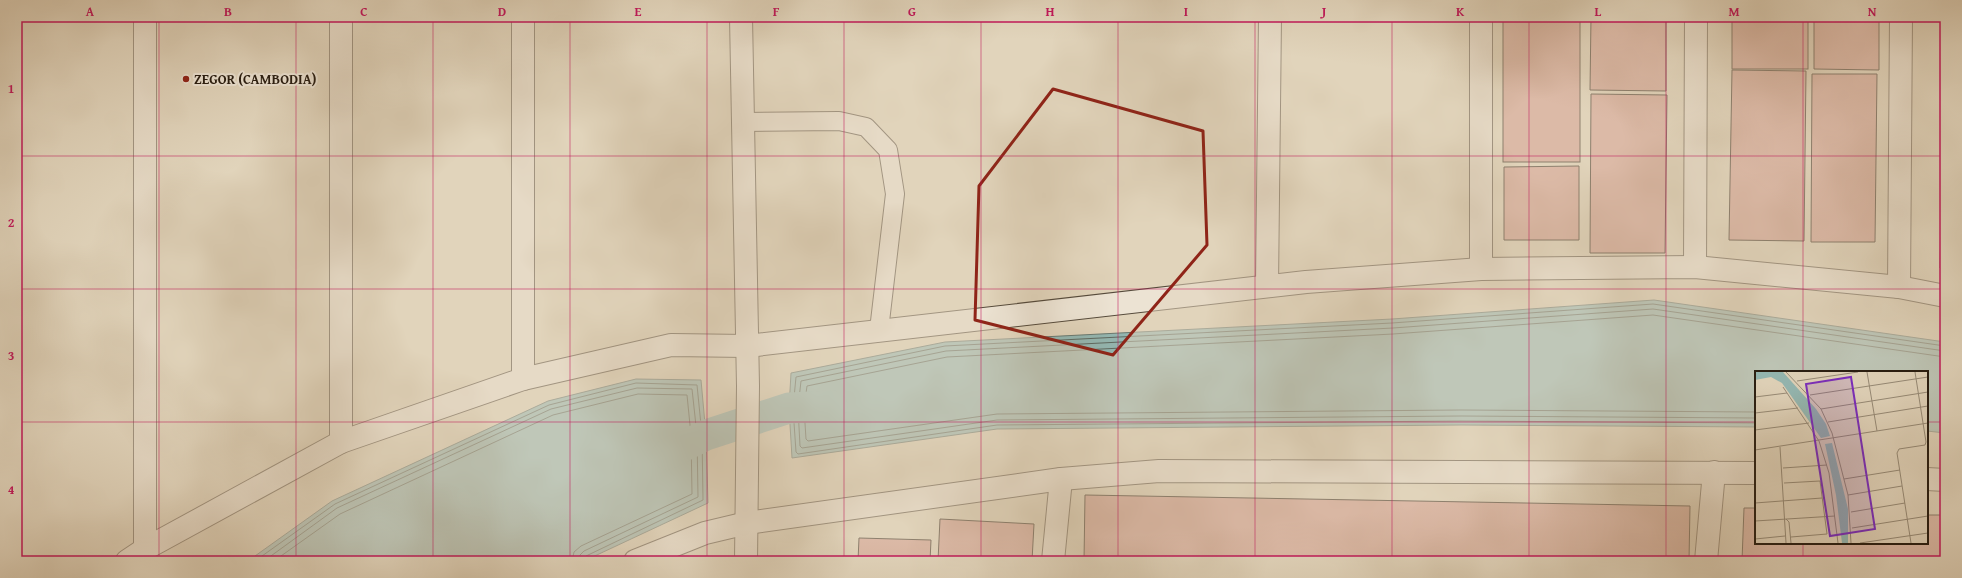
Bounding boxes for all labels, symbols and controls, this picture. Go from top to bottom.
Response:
text: A [86,2,95,21]
text: B [224,2,232,21]
text: C [360,2,368,21]
text: D [498,2,506,21]
text: E [635,2,642,21]
text: F [773,2,780,21]
text: G [908,2,916,21]
text: H [1045,2,1055,21]
text: I [1184,2,1188,21]
text: J [1320,2,1327,21]
text: K [1456,2,1465,21]
text: L [1595,2,1602,21]
text: M [1728,2,1740,21]
text: N [1868,2,1877,21]
place label: ZEGOR (CAMBODIA) [194,69,317,89]
marker: ZEGOR (CAMBODIA) [181,74,191,84]
text: 1 [8,79,14,98]
text: 2 [8,213,15,232]
text: 3 [8,346,14,365]
inset map [1755,371,1928,544]
text: 4 [8,480,15,499]

